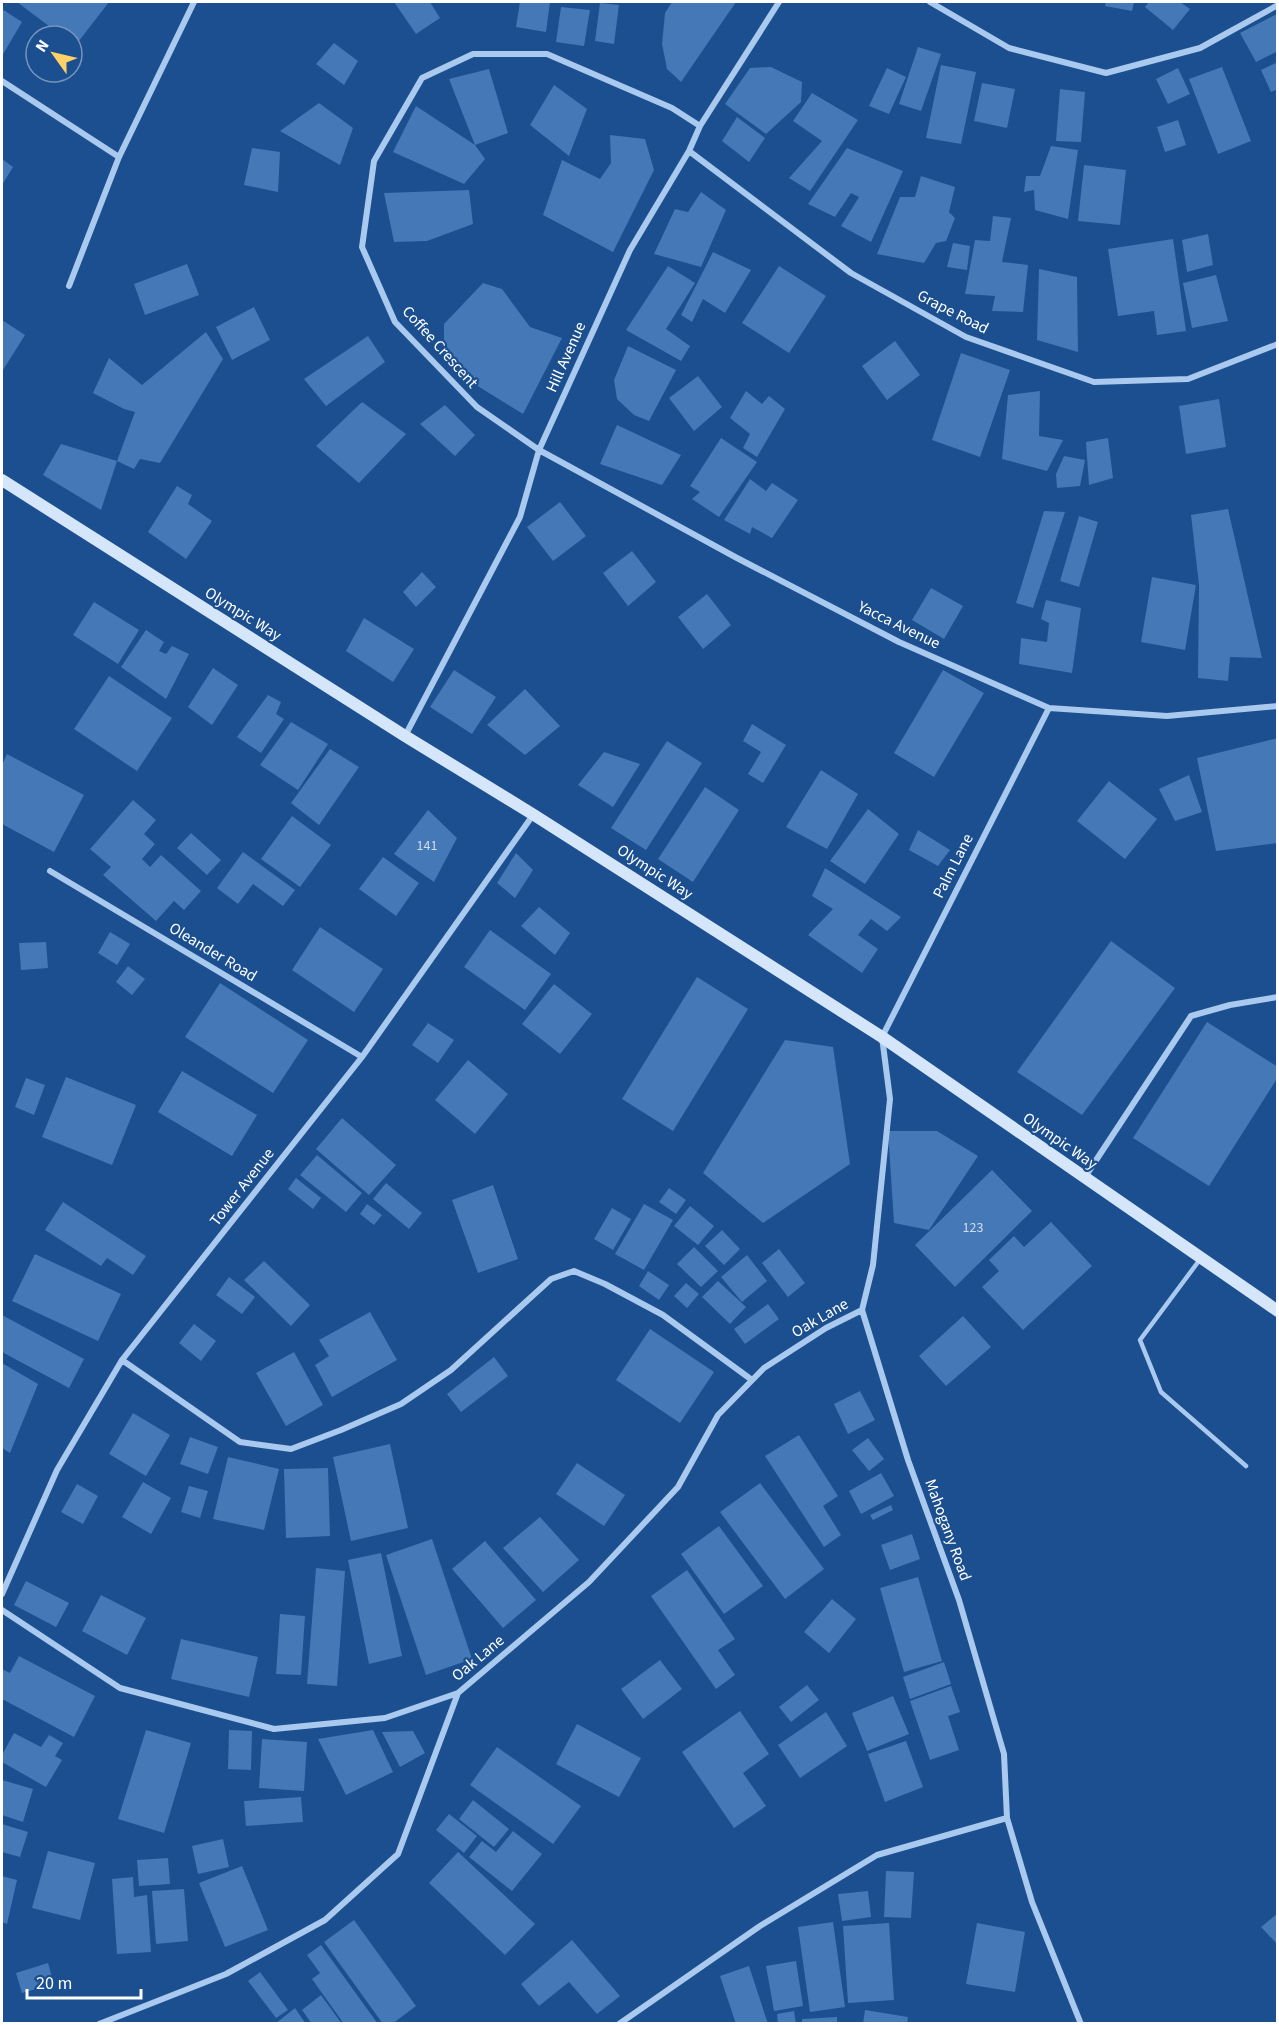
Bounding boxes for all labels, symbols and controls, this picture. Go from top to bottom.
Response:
north arrow [24,24,84,84]
text: N [30,36,54,57]
street label: Grape Road [913,285,993,339]
street label: Coffee Crescent [397,301,483,393]
street label: Hill Avenue [541,318,591,396]
street label: Olympic Way [200,582,286,647]
street label: Yacca Avenue [853,595,944,654]
street label: Palm Lane [927,830,979,902]
house number: 141 [417,836,437,856]
street label: Olympic Way [613,839,698,905]
street label: Oleander Road [165,917,261,987]
street label: Olympic Way [1018,1107,1102,1175]
street label: Tower Avenue [205,1143,280,1231]
house number: 123 [963,1218,983,1238]
street label: Oak Lane [788,1293,853,1343]
street label: Mahogany Road [919,1476,977,1584]
street label: Oak Lane [447,1630,509,1686]
scale bar [27,1962,141,2000]
text: 20 m [36,1971,72,1996]

